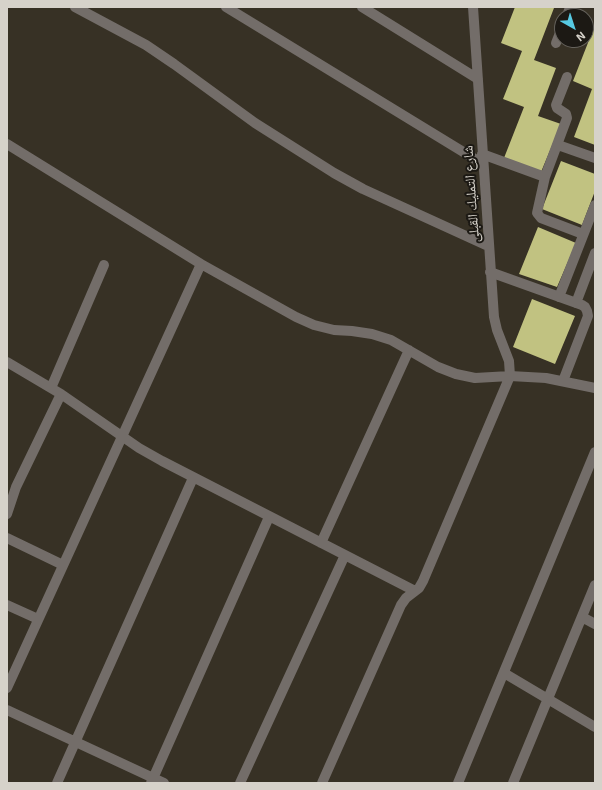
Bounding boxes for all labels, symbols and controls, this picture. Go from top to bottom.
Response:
north arrow [554,8,594,48]
text: N [574,29,588,44]
street label: شارع التمليك القبلى [459,145,483,243]

